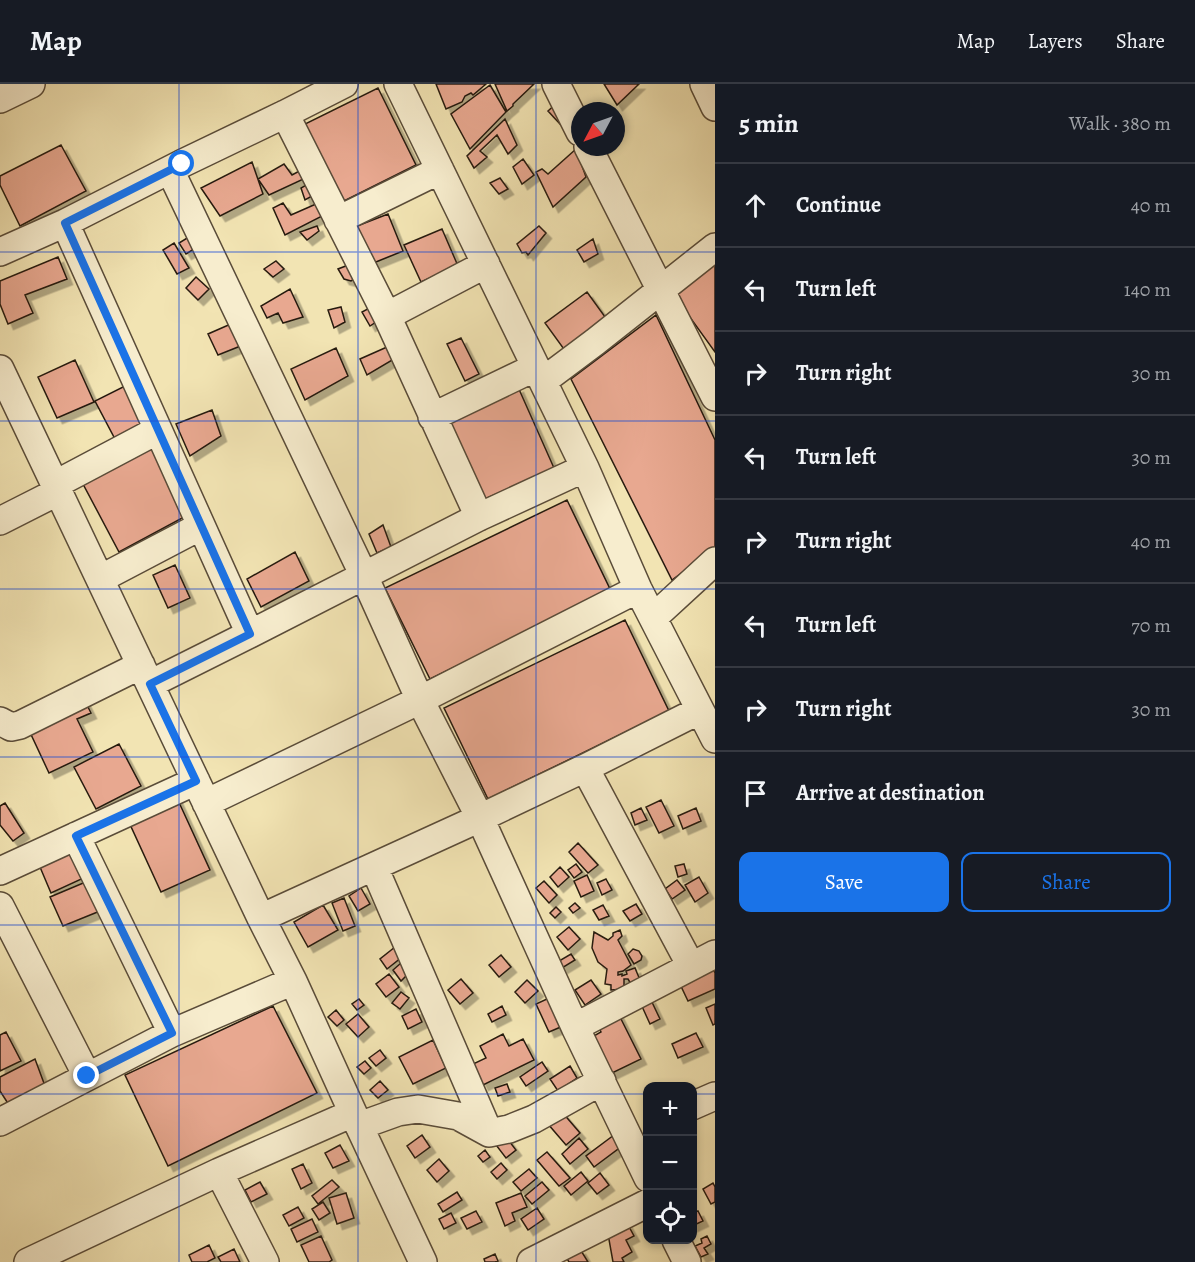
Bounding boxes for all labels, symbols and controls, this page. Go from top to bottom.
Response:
text: Map [30,22,82,60]
text: Map [956,27,995,55]
text: Layers [1028,27,1083,55]
text: Share [1116,27,1165,55]
north arrow [571,102,625,156]
text: 5 min [739,106,799,141]
text: Walk · 380 m [1069,110,1171,137]
route start [168,150,194,176]
icon: ahead [739,189,772,222]
text: Continue [796,190,881,220]
text: 40 m [1131,192,1171,219]
icon: left [739,273,772,306]
text: Turn left [796,274,876,304]
text: 140 m [1124,276,1171,303]
icon: right [739,357,772,390]
text: Turn right [796,358,892,388]
text: 30 m [1131,360,1171,387]
icon: left [739,441,772,474]
text: Turn left [796,442,876,472]
text: 30 m [1131,444,1171,471]
icon: right [739,525,772,558]
text: Turn right [796,526,892,556]
text: 40 m [1131,528,1171,555]
icon: left [739,609,772,642]
text: Turn left [796,610,876,640]
text: 70 m [1131,612,1171,639]
icon: right [739,693,772,726]
text: Turn right [796,694,892,724]
text: 30 m [1131,696,1171,723]
icon: arrive [739,777,772,810]
text: Arrive at destination [796,778,985,808]
button: Save [739,852,949,912]
button: Share [961,852,1171,912]
route end [73,1062,99,1088]
map controls [643,1082,697,1244]
button: + [643,1082,697,1136]
button: − [643,1136,697,1190]
button: locate [643,1190,697,1244]

